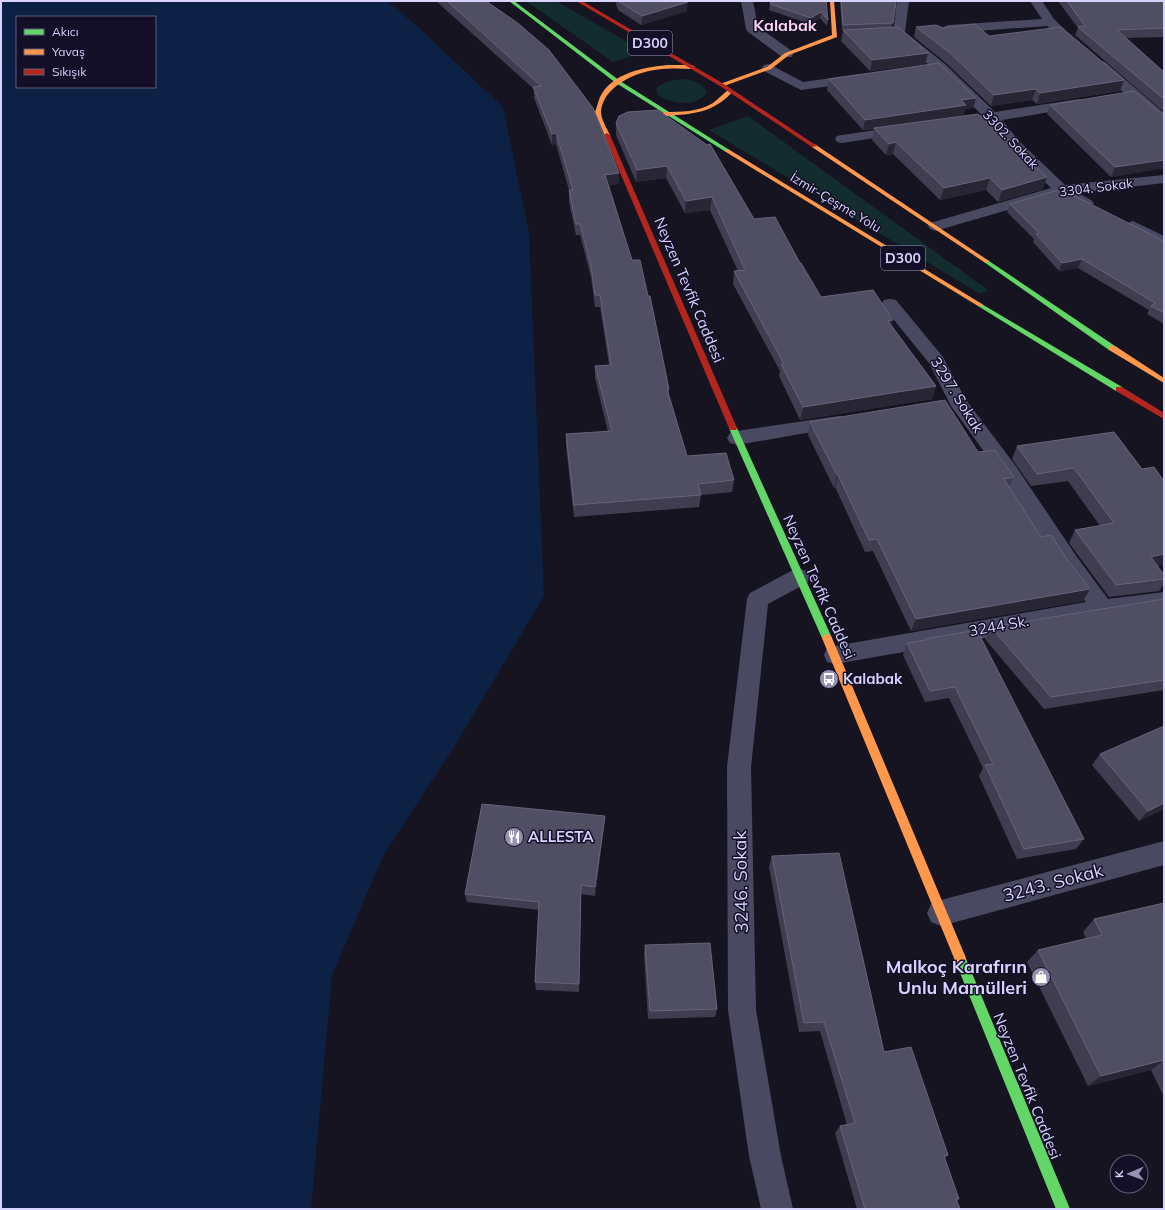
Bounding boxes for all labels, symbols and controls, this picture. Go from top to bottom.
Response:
district label: Kalabak [753,15,818,35]
legend [16,16,156,88]
text: Akıcı [52,24,79,39]
road number: D300 [628,31,672,55]
text: Yavaş [51,44,85,59]
text: Sıkışık [52,64,87,79]
street label: 3302. Sokak [980,106,1042,172]
street label: İzmir-Çeşme Yolu [788,169,884,235]
street label: 3304. Sokak [1058,175,1134,199]
street label: Neyzen Tevfik Caddesi [650,214,729,365]
road number: D300 [881,246,925,270]
street label: 3297. Sokak [927,353,988,436]
street label: Neyzen Tevfik Caddesi [779,512,860,662]
street label: 3244 Sk. [967,611,1030,640]
bus stop icon: Kalabak [818,668,840,690]
place label: Kalabak [843,669,903,688]
restaurant icon: ALLESTA [503,826,525,848]
place label: ALLESTA [528,827,594,846]
street label: 3246. Sokak [728,830,753,934]
street label: 3243. Sokak [1000,858,1106,907]
place label: Malkoç Karafırın Unlu Mamülleri [886,955,1027,999]
shop icon: Malkoç Karafırın Unlu Mamülleri [1030,966,1052,988]
street label: Neyzen Tevfik Caddesi [989,1010,1066,1162]
north arrow [1109,1154,1149,1194]
text: K [1112,1170,1126,1178]

